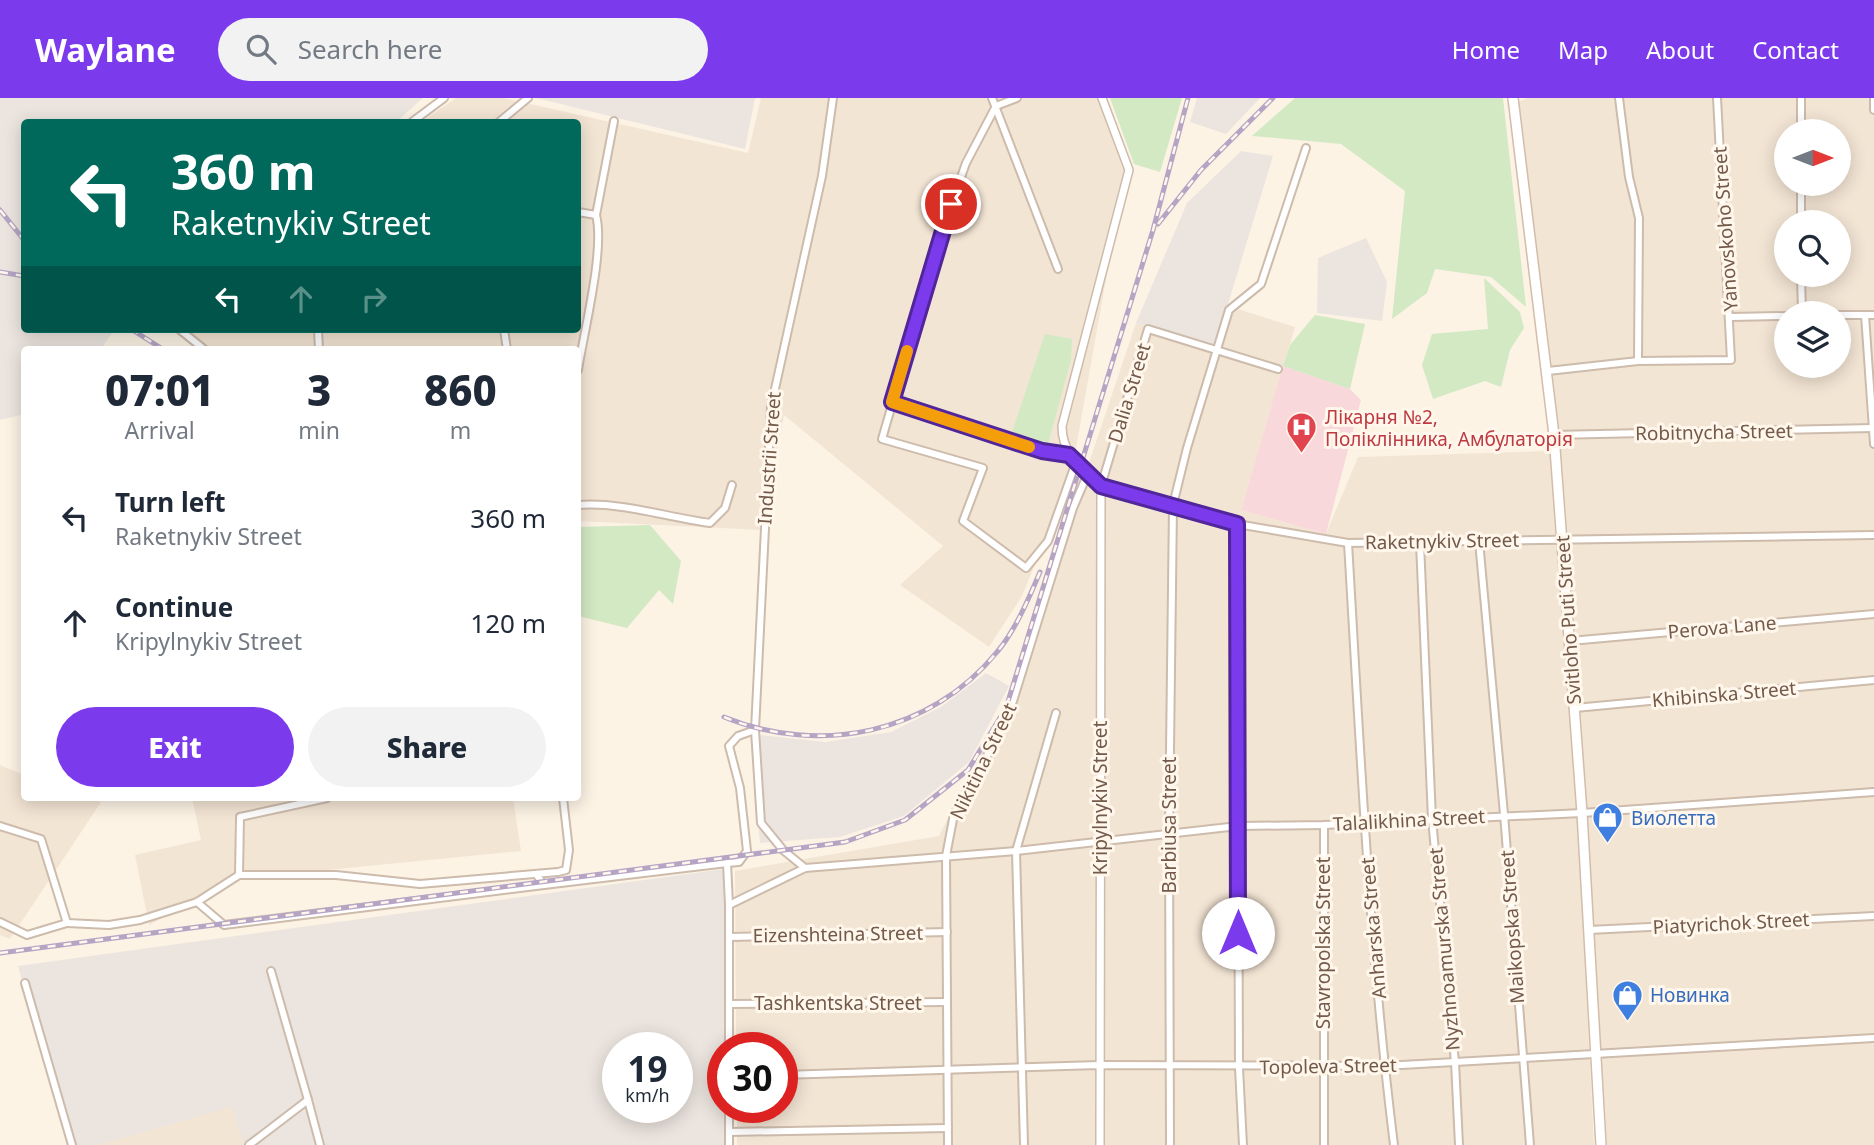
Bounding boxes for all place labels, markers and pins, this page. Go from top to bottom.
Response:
pin [921,174,981,234]
place label: Лікарня №2, Поліклінника, Амбулаторія [1325,404,1573,452]
hospital icon: Лікарня №2, Поліклінника, Амбулаторія [1285,411,1319,455]
shop icon: Виолетта [1591,801,1625,845]
place label: Виолетта [1631,805,1716,831]
shop icon: Новинка [1610,978,1644,1022]
place label: Новинка [1650,982,1730,1008]

